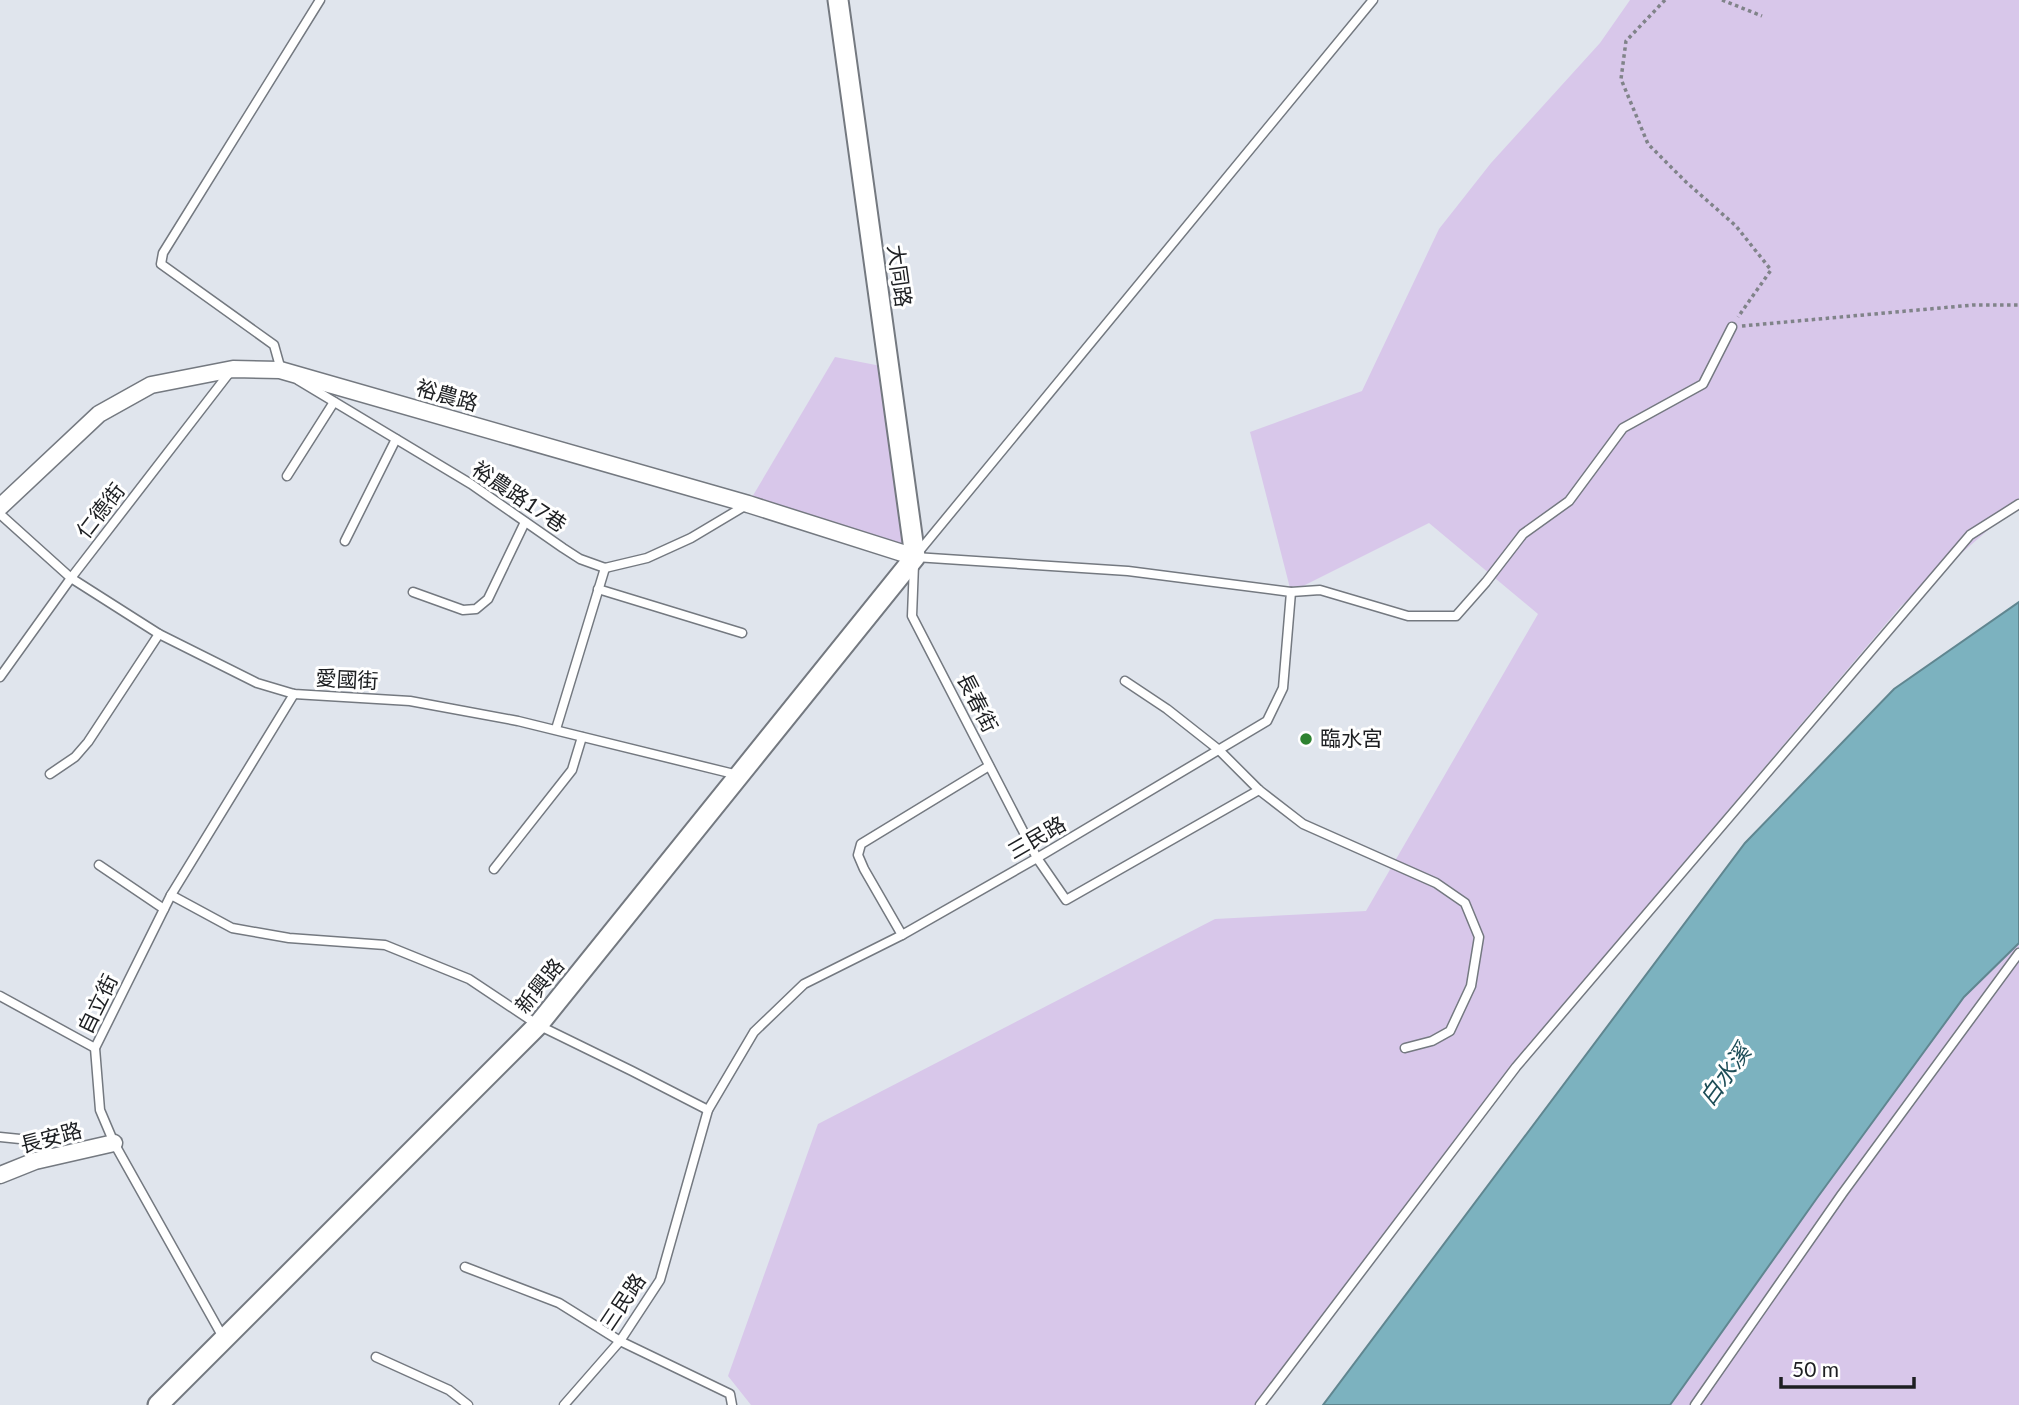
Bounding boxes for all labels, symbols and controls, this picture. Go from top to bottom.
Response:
street label: 大同路 [884,243,917,309]
street label: 裕農路 [414,374,481,415]
street label: 裕農路17巷 [468,455,572,536]
street label: 仁德街 [71,478,129,543]
street label: 愛國街 [315,664,379,693]
street label: 長春街 [953,669,1004,736]
place label: 臨水宮 [1320,725,1383,750]
marker: 臨水宮 [1298,731,1314,747]
street label: 三民路 [1003,810,1070,863]
street label: 新興路 [509,953,568,1017]
street label: 自立街 [72,970,122,1037]
water label: 白水溪 [1693,1036,1758,1111]
street label: 長安路 [17,1116,84,1157]
street label: 三民路 [594,1268,650,1334]
scale bar [1781,1346,1914,1390]
text: 50 m [1792,1356,1839,1381]

